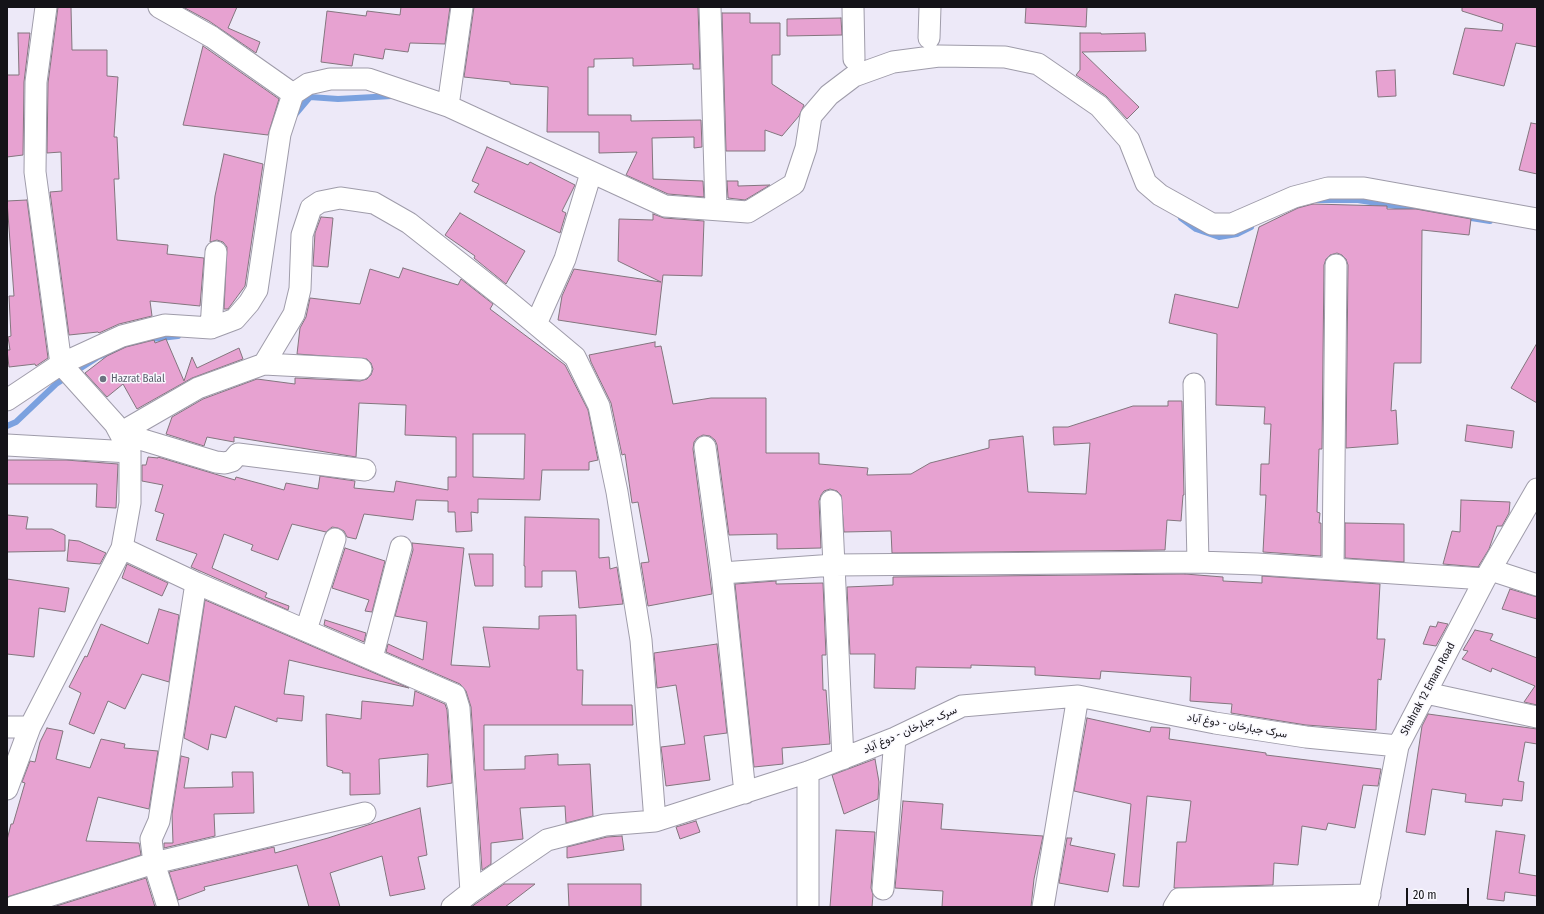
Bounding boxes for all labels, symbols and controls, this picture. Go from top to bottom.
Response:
place label: Hazrat Balal [111,372,165,386]
marker: Hazrat Balal [98,374,108,384]
street label: Shahrak 12 Emam Road [1398,640,1458,738]
street label: سرک جبارخان - دوغ آباد [861,703,959,757]
street label: سرک جبارخان - دوغ آباد [1186,711,1288,741]
scale bar [1408,880,1471,906]
text: 20 m [1413,888,1437,902]

